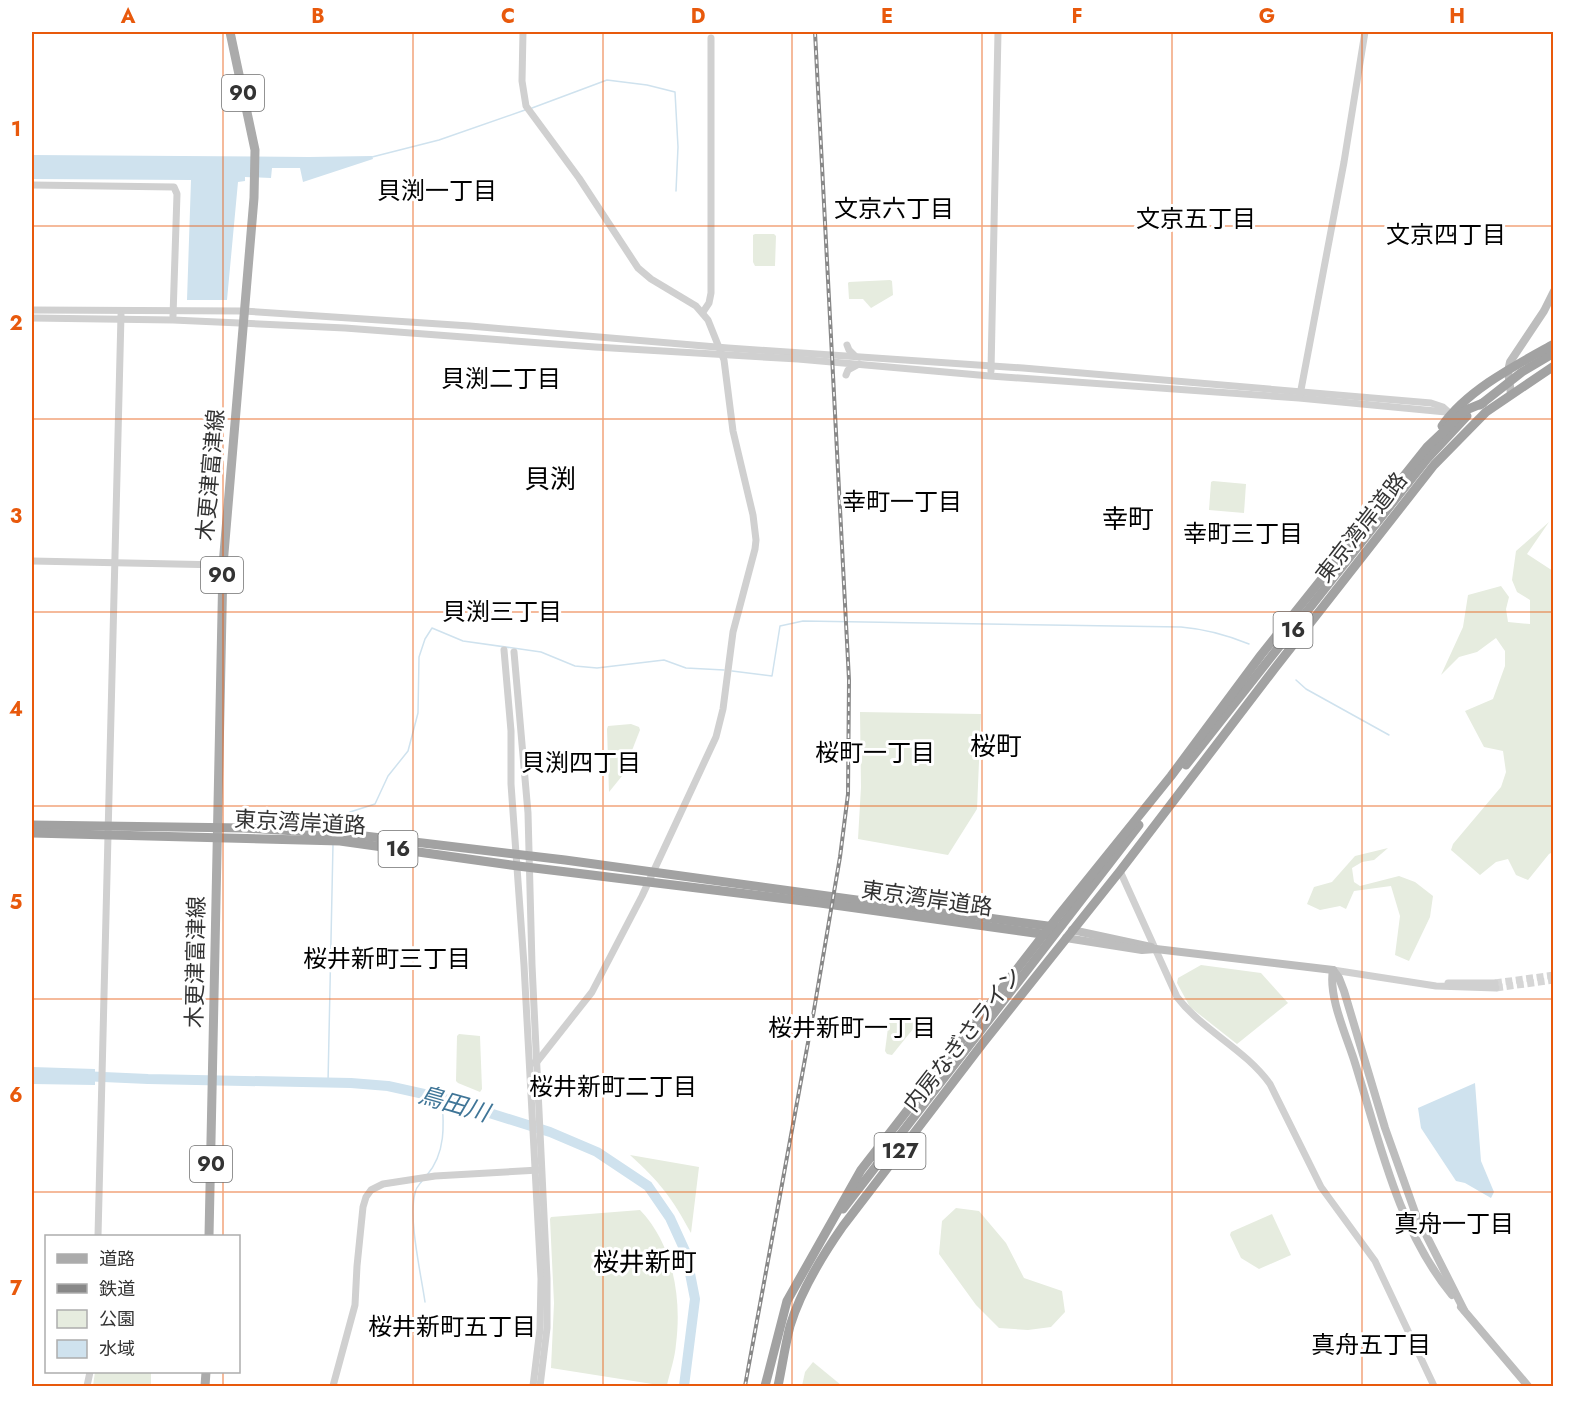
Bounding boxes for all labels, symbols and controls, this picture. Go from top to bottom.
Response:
text: A [120,2,136,31]
text: B [311,2,325,31]
text: C [501,2,515,31]
text: D [691,2,705,31]
text: E [881,2,893,31]
text: F [1071,2,1083,31]
text: G [1259,2,1275,31]
text: H [1449,2,1465,31]
road number: 90 [222,75,264,111]
text: 1 [11,115,21,144]
district label: 貝渕一丁目 [377,173,497,208]
district label: 文京六丁目 [834,191,954,226]
district label: 文京五丁目 [1136,201,1256,236]
district label: 文京四丁目 [1386,217,1506,252]
text: 2 [9,309,23,338]
district label: 貝渕二丁目 [441,361,561,396]
street label: 木更津富津線 [188,408,232,542]
district label: 貝渕 [524,460,576,498]
street label: 東京湾岸道路 [1308,465,1414,589]
district label: 幸町一丁目 [842,484,962,519]
district label: 幸町 [1102,500,1154,538]
text: 3 [10,502,22,531]
district label: 幸町三丁目 [1183,516,1303,551]
road number: 90 [201,557,243,593]
district label: 貝渕三丁目 [442,594,562,629]
road number: 16 [1274,612,1312,648]
text: 4 [9,695,23,724]
district label: 桜町 [970,727,1022,765]
district label: 桜町一丁目 [815,735,935,770]
district label: 貝渕四丁目 [521,745,641,780]
street label: 東京湾岸道路 [233,803,367,841]
road number: 16 [378,831,418,867]
street label: 東京湾岸道路 [859,873,995,923]
text: 5 [10,888,23,917]
street label: 木更津富津線 [178,896,212,1028]
district label: 桜井新町三丁目 [303,941,471,976]
street label: 内房なぎさライン [895,960,1029,1118]
district label: 桜井新町一丁目 [768,1010,936,1045]
district label: 桜井新町二丁目 [529,1069,697,1104]
water label: 鳥田川 [415,1077,496,1131]
text: 6 [9,1081,23,1110]
road number: 127 [874,1133,926,1169]
road number: 90 [190,1146,232,1182]
district label: 真舟一丁目 [1394,1206,1514,1241]
legend [45,1235,240,1373]
district label: 桜井新町 [593,1243,697,1281]
text: 道路 [99,1246,135,1272]
text: 7 [10,1274,23,1303]
text: 鉄道 [99,1276,135,1302]
text: 公園 [99,1306,135,1332]
district label: 桜井新町五丁目 [368,1309,536,1344]
district label: 真舟五丁目 [1311,1327,1431,1362]
text: 水域 [99,1336,135,1362]

